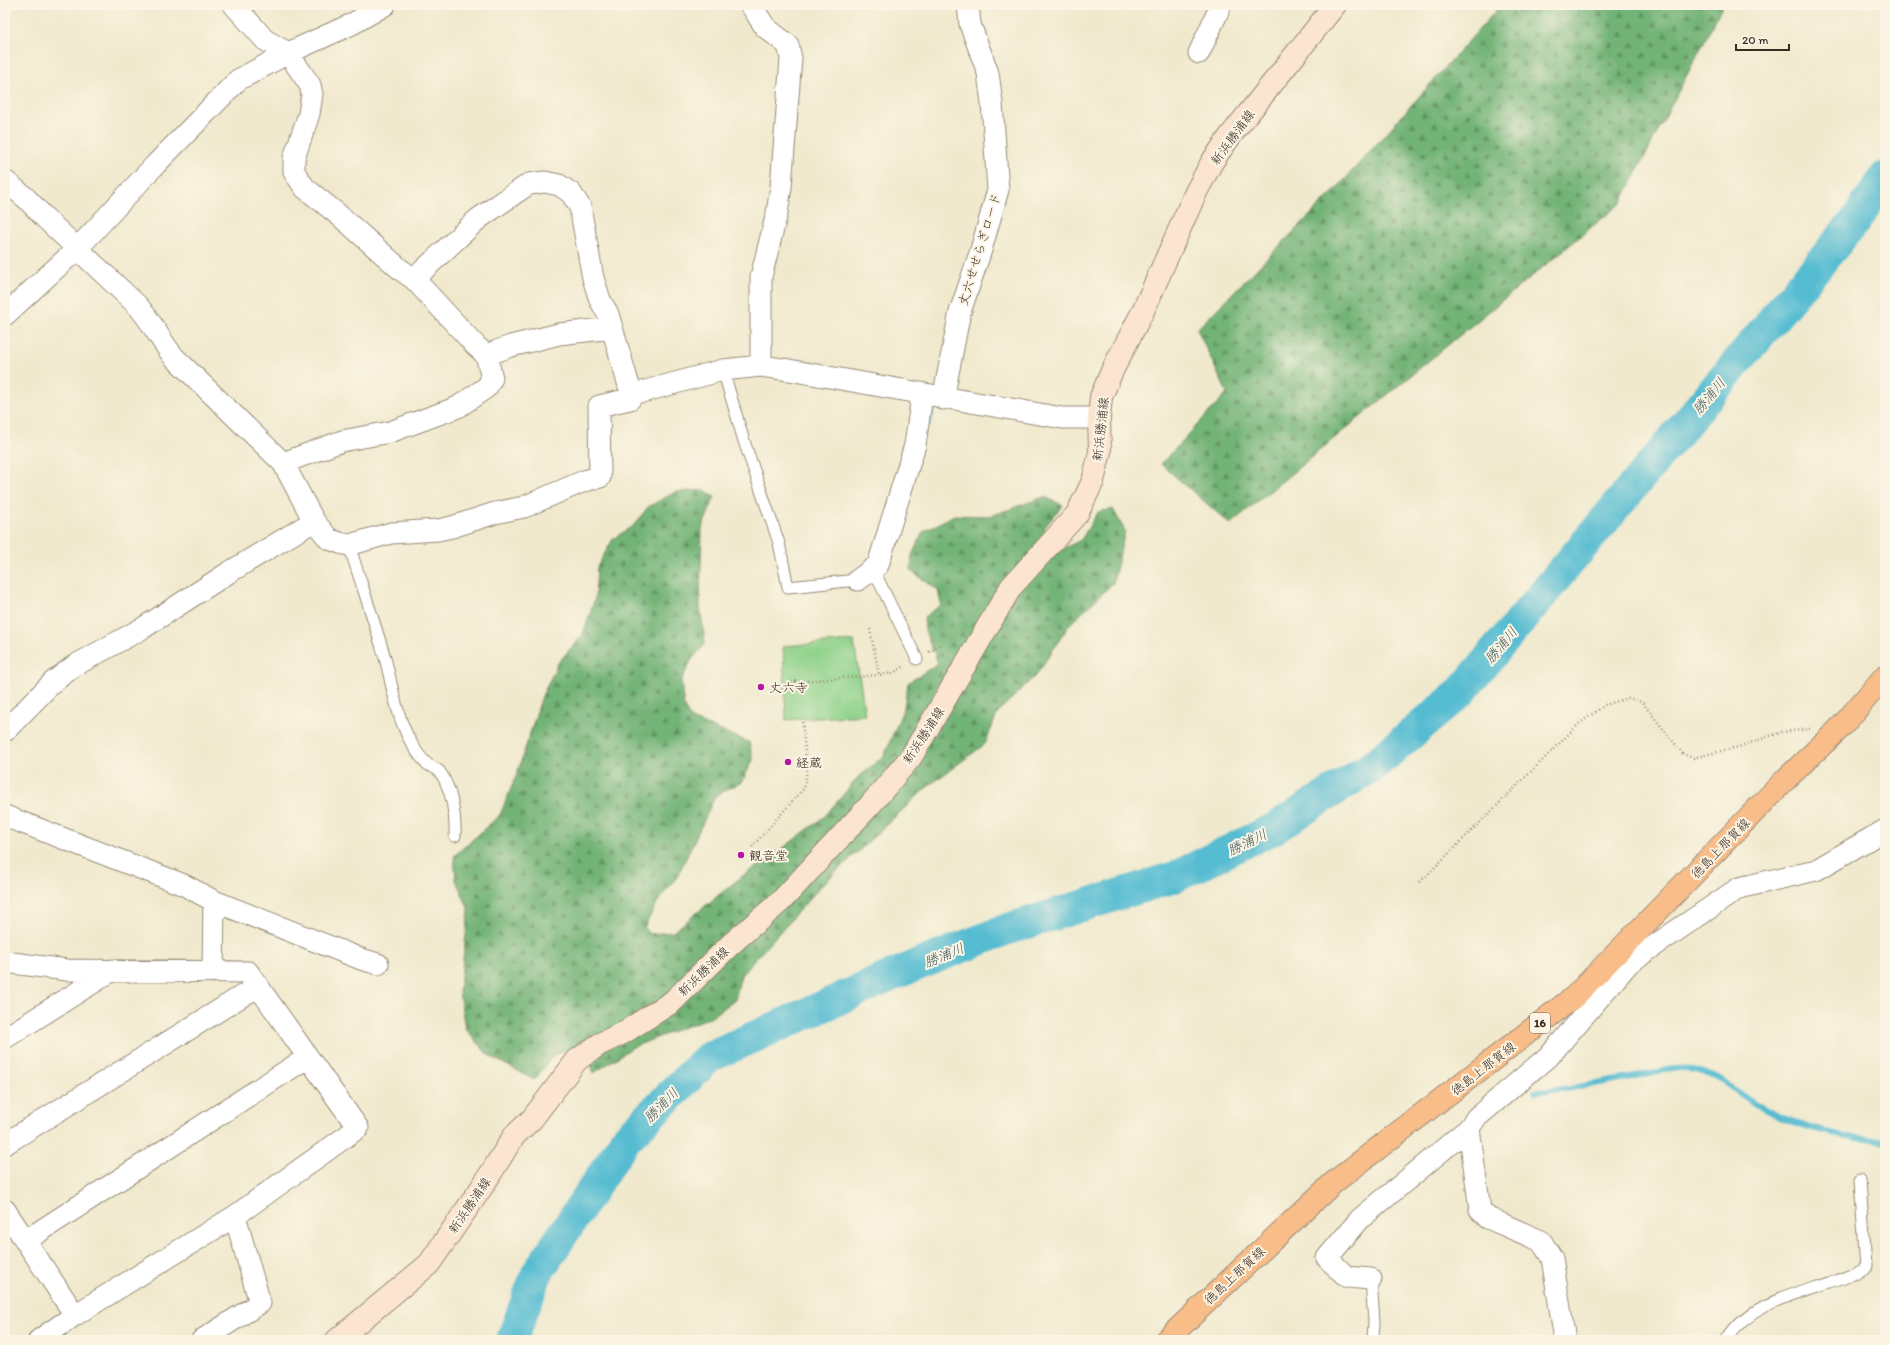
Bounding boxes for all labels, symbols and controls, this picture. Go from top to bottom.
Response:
scale bar [1736,26,1789,52]
text: 20 m [1742,33,1769,47]
street label: 新浜勝浦線 [1207,106,1258,168]
street label: 丈六せせらぎロード [955,191,1004,307]
water label: 勝浦川 [1689,375,1729,418]
street label: 新浜勝浦線 [1090,395,1111,462]
water label: 勝浦川 [1481,624,1521,667]
place label: 丈六寺 [769,680,808,695]
marker: 丈六寺 [756,682,766,692]
street label: 新浜勝浦線 [899,703,948,767]
place label: 経蔵 [796,755,822,770]
marker: 経蔵 [783,757,793,767]
street label: 徳島上那賀線 [1688,814,1754,882]
water label: 勝浦川 [1225,826,1270,859]
place label: 観音堂 [749,848,788,863]
marker: 観音堂 [736,850,746,860]
water label: 勝浦川 [922,940,967,971]
street label: 新浜勝浦線 [675,943,733,999]
road number: 16 [1530,1013,1550,1033]
street label: 徳島上那賀線 [1448,1038,1519,1098]
water label: 勝浦川 [640,1084,682,1126]
street label: 新浜勝浦線 [445,1173,494,1236]
street label: 徳島上那賀線 [1201,1243,1269,1307]

